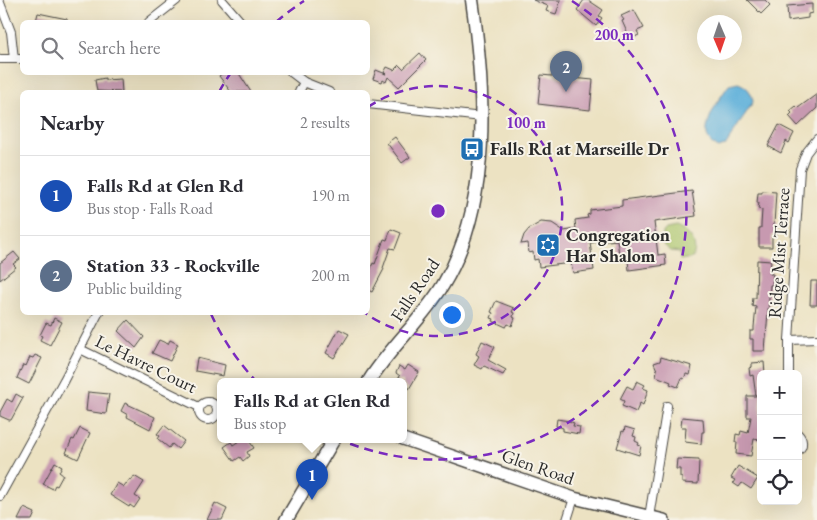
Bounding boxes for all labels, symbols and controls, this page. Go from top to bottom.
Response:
north arrow [697,15,742,60]
search box [20,20,370,75]
text: 200 m [594,25,634,44]
icon: search [38,34,66,62]
text: Search here [78,35,160,60]
pin: 2 [550,51,582,92]
text: Nearby [40,109,104,136]
text: 2 results [300,112,350,133]
text: 100 m [506,113,546,132]
bus stop icon: Falls Rd at Marseille Dr [459,136,485,162]
place label: Falls Rd at Marseille Dr [490,137,669,160]
text: Falls Rd at Glen Rd [87,173,244,198]
text: 1 [52,185,60,206]
text: 190 m [311,185,350,206]
street label: Ridge Mist Terrace [762,187,795,319]
text: Bus stop · Falls Road [87,198,213,219]
centre of rings [429,202,447,220]
place label: Congregation Har Shalom [566,223,670,267]
synagogue icon: Congregation Har Shalom [535,232,561,258]
text: Station 33 - Rockville [87,253,260,278]
street label: Falls Road [385,253,445,326]
text: 2 [52,265,60,286]
text: 200 m [311,265,350,286]
text: Public building [87,278,182,299]
your location [439,302,465,328]
street label: Le Havre Court [92,329,201,398]
map controls [757,370,802,505]
button: + [757,370,802,415]
popup [217,378,407,443]
text: Falls Rd at Glen Rd [234,388,390,413]
text: Bus stop [234,413,286,434]
button: − [757,415,802,460]
street label: Glen Road [499,443,578,490]
pin: 1 [296,459,328,500]
button: locate [757,460,802,505]

